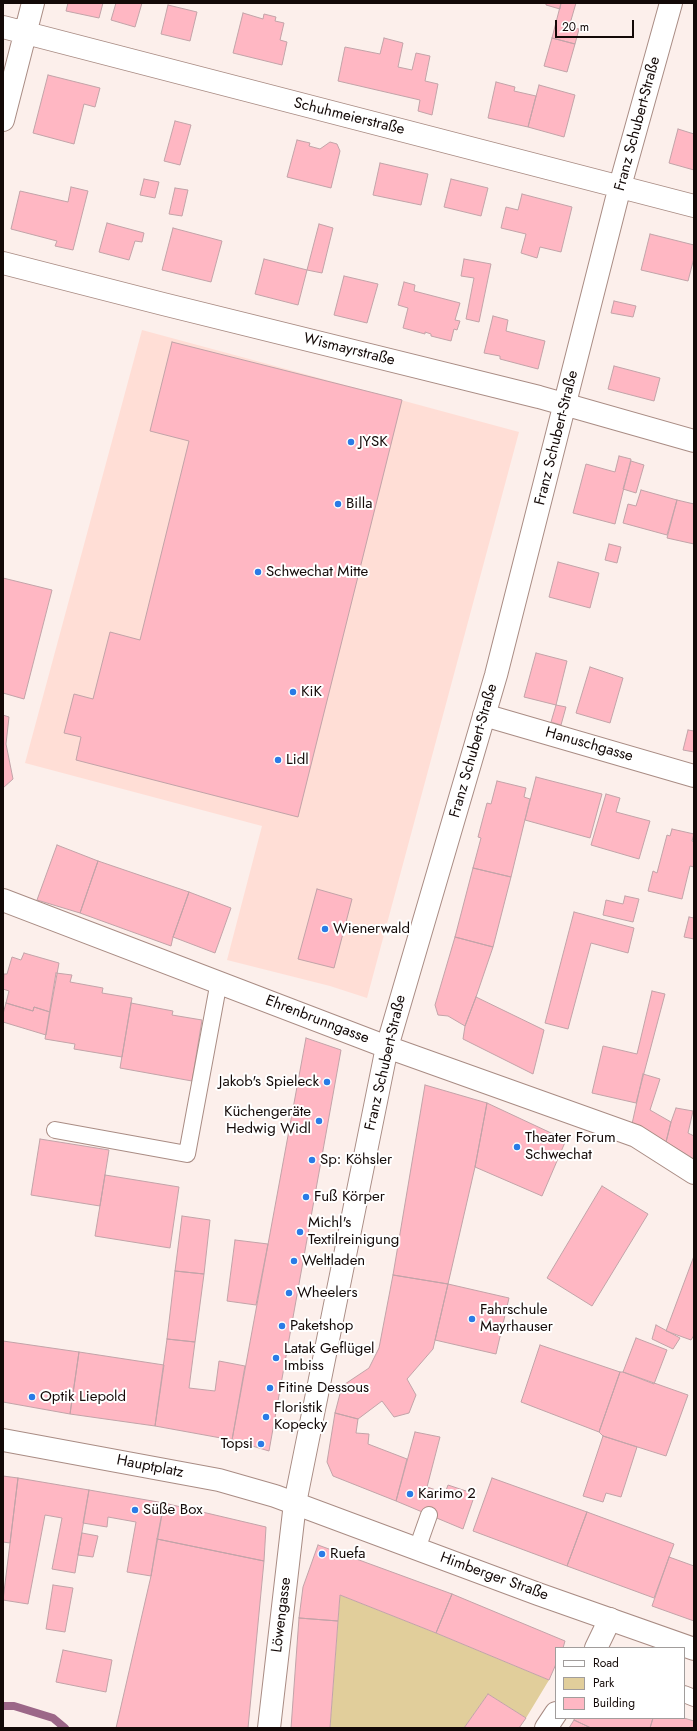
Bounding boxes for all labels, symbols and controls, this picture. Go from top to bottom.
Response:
scale bar [557,12,636,38]
text: 20 m [562,18,589,36]
street label: Franz Schubert-Straße [611,55,665,193]
street label: Schuhmeierstraße [292,95,406,139]
street label: Wismayrstraße [301,330,397,370]
street label: Franz Schubert-Straße [532,369,582,507]
place label: JYSK [359,433,388,451]
marker: JYSK [346,437,356,447]
place label: Billa [346,495,372,513]
marker: Billa [333,499,343,509]
place label: Schwechat Mitte [266,563,368,581]
marker: Schwechat Mitte [253,567,263,577]
street label: Franz Schubert-Straße [446,682,502,820]
place label: KiK [301,683,322,701]
marker: KiK [288,687,298,697]
street label: Hanuschgasse [543,724,635,766]
place label: Lidl [286,751,309,769]
marker: Lidl [273,755,283,765]
place label: Wienerwald [333,920,410,938]
marker: Wienerwald [320,924,330,934]
street label: Ehrenbrunngasse [263,992,371,1048]
street label: Franz Schubert-Straße [362,993,410,1133]
place label: Jakob's Spieleck [219,1073,319,1091]
marker: Jakob's Spieleck [322,1077,332,1087]
place label: Küchengeräte Hedwig Widl [224,1103,311,1138]
marker: Küchengeräte Hedwig Widl [314,1116,324,1126]
place label: Theater Forum Schwechat [525,1129,616,1164]
marker: Theater Forum Schwechat [512,1142,522,1152]
place label: Sp: Köhsler [320,1151,392,1169]
marker: Sp: Köhsler [307,1155,317,1165]
place label: Fuß Körper [314,1188,385,1206]
marker: Fuß Körper [301,1192,311,1202]
place label: Michl's Textilreinigung [308,1214,399,1249]
marker: Michl's Textilreinigung [295,1227,305,1237]
place label: Weltladen [302,1252,365,1270]
marker: Weltladen [289,1256,299,1266]
place label: Wheelers [297,1284,358,1302]
marker: Wheelers [284,1288,294,1298]
place label: Fahrschule Mayrhauser [480,1301,553,1336]
marker: Fahrschule Mayrhauser [467,1314,477,1324]
place label: Paketshop [290,1317,353,1335]
marker: Paketshop [277,1321,287,1331]
place label: Latak Geflügel Imbiss [284,1340,375,1375]
marker: Latak Geflügel Imbiss [271,1353,281,1363]
place label: Fitine Dessous [278,1379,369,1397]
marker: Fitine Dessous [265,1383,275,1393]
place label: Optik Liepold [40,1388,126,1406]
marker: Optik Liepold [27,1392,37,1402]
place label: Floristik Kopecky [274,1399,327,1434]
marker: Floristik Kopecky [261,1412,271,1422]
place label: Topsi [221,1435,253,1453]
marker: Topsi [256,1439,266,1449]
street label: Hauptplatz [115,1452,185,1482]
place label: Karimo 2 [418,1485,476,1503]
marker: Karimo 2 [405,1489,415,1499]
place label: Süße Box [143,1501,202,1519]
marker: Süße Box [130,1505,140,1515]
place label: Ruefa [330,1545,366,1563]
marker: Ruefa [317,1549,327,1559]
street label: Himberger Straße [437,1549,551,1605]
street label: Löwengasse [268,1576,296,1654]
legend [555,1647,685,1719]
text: Road [593,1654,619,1672]
text: Park [593,1674,614,1692]
text: Building [593,1694,635,1712]

